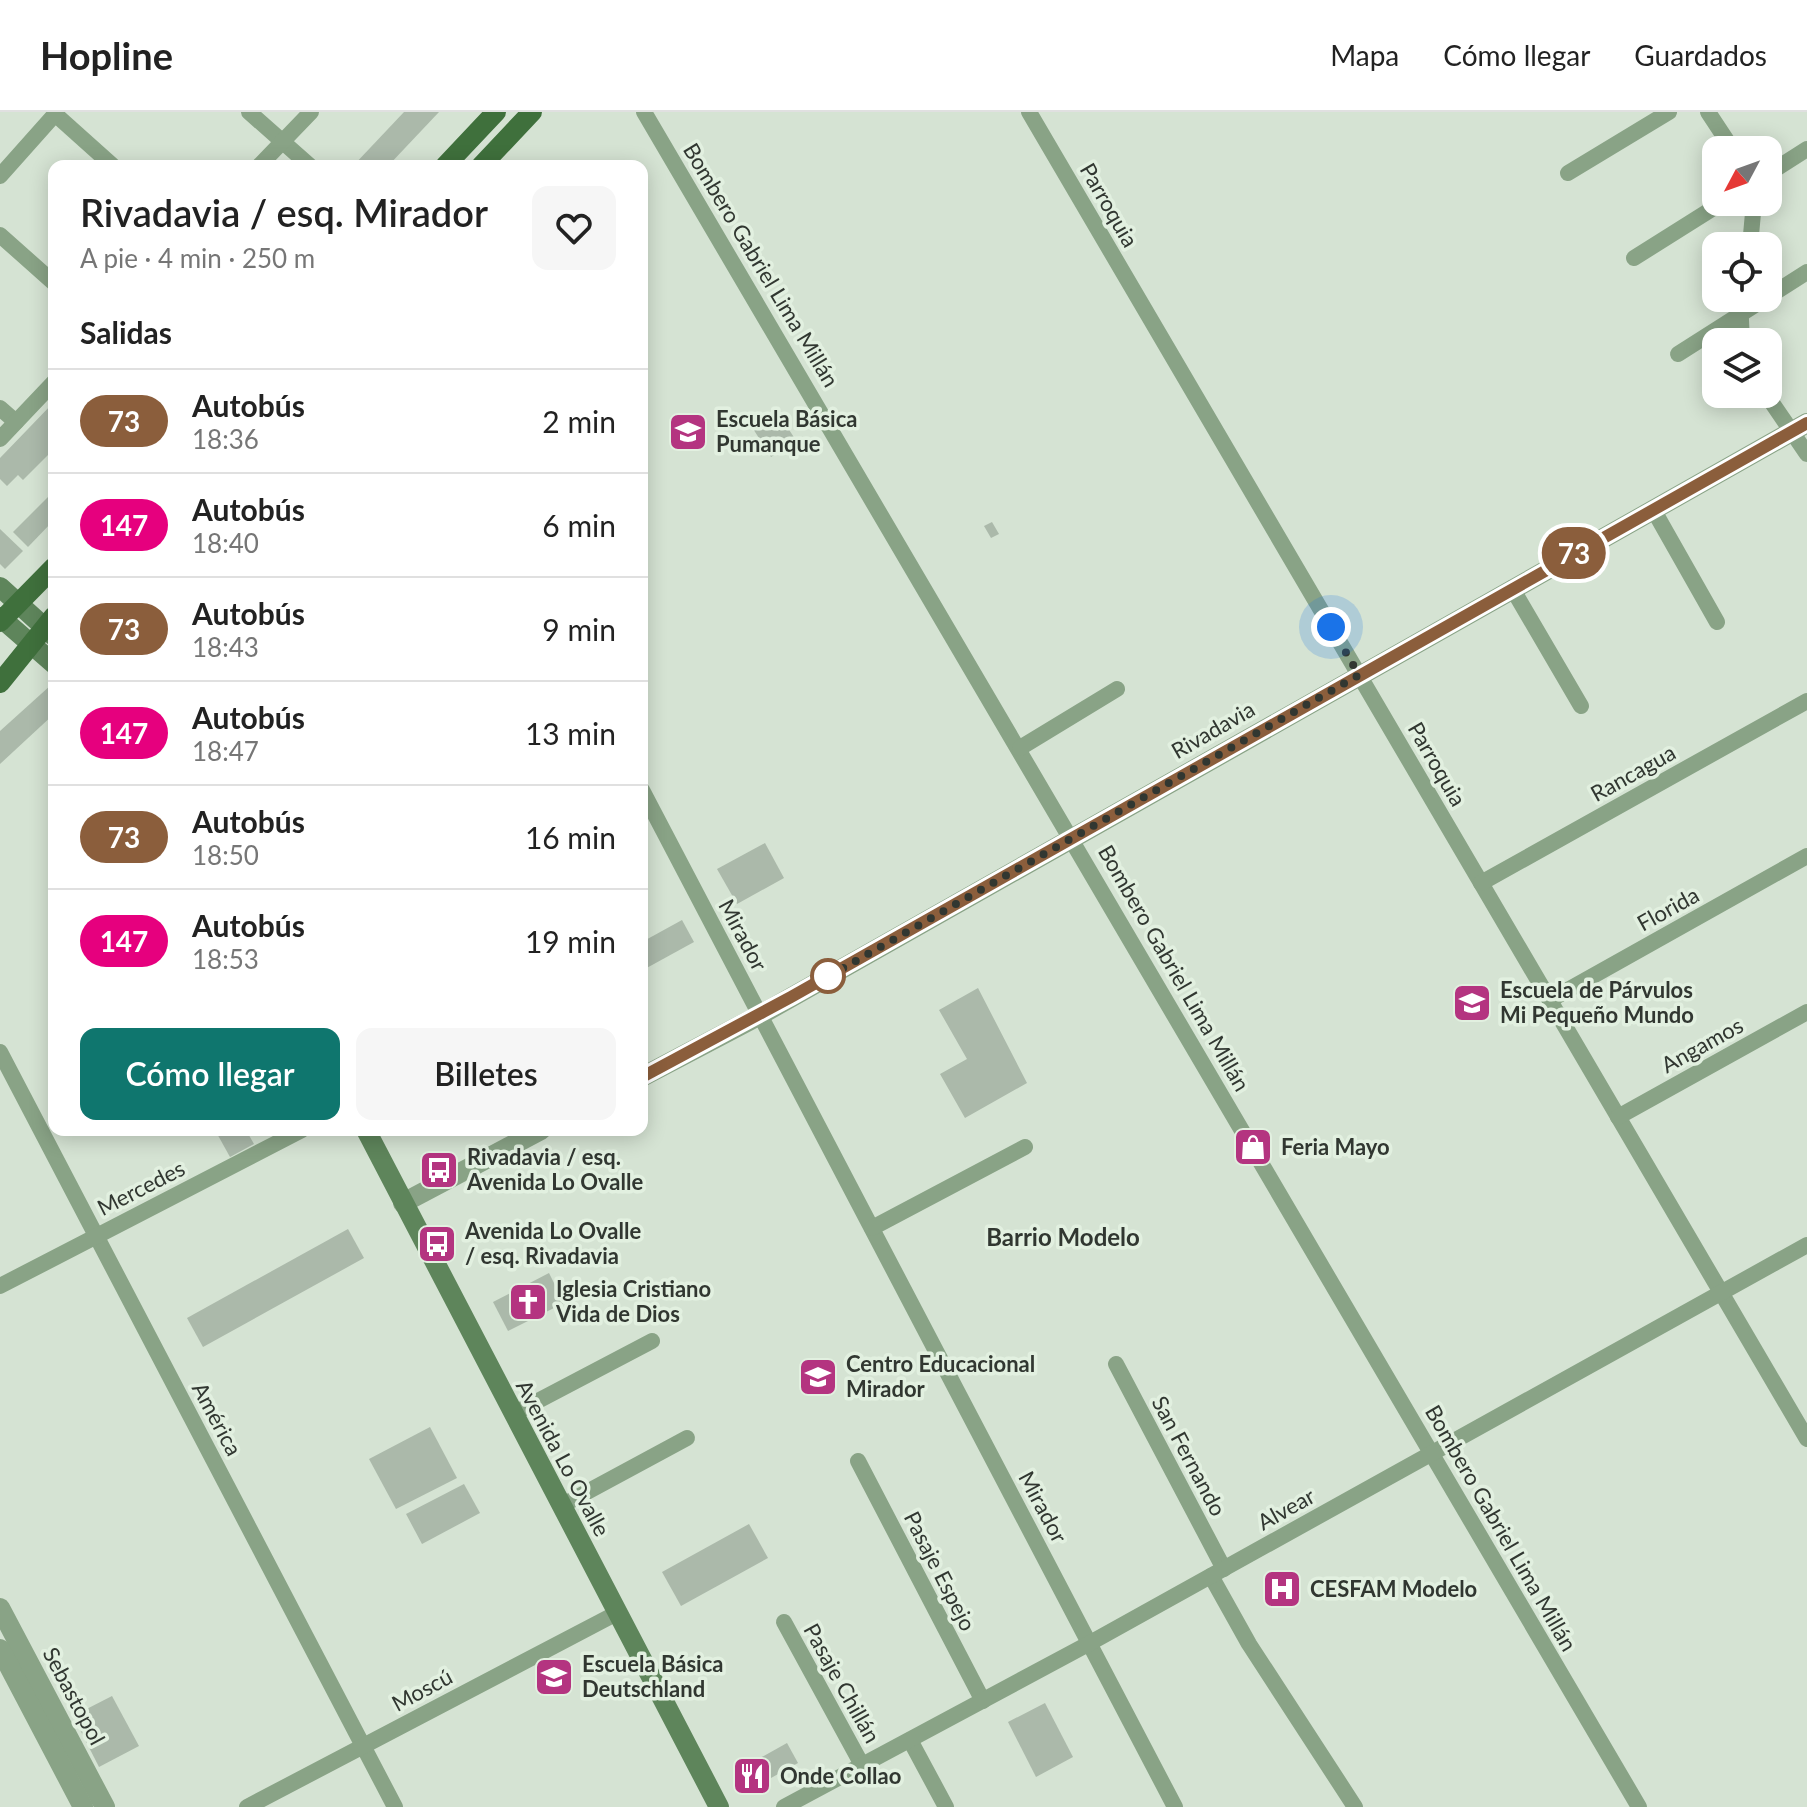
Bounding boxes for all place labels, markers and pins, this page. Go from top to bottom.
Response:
place label: Escuela Básica Pumanque [716,405,857,457]
school or university icon: Escuela Básica Pumanque [667,411,709,453]
unlabelled marker [811,959,845,993]
place label: Escuela de Párvulos Mi Pequeño Mundo [1500,976,1694,1028]
school or university icon: Escuela de Párvulos Mi Pequeño Mundo [1451,982,1493,1024]
shop icon: Feria Mayo [1232,1126,1274,1168]
place label: Feria Mayo [1281,1133,1390,1160]
place label: Rivadavia / esq. Avenida Lo Ovalle [466,1143,643,1195]
bus stop icon: Rivadavia / esq. Avenida Lo Ovalle [418,1149,460,1191]
place label: Avenida Lo Ovalle / esq. Rivadavia [464,1217,641,1269]
bus stop icon: Avenida Lo Ovalle / esq. Rivadavia [416,1223,458,1265]
place label: Iglesia Cristiano Vida de Dios [555,1275,711,1327]
church icon: Iglesia Cristiano Vida de Dios [507,1281,549,1323]
place label: Centro Educacional Mirador [846,1350,1035,1402]
school or university icon: Centro Educacional Mirador [797,1356,839,1398]
hospital icon: CESFAM Modelo [1261,1568,1303,1610]
place label: CESFAM Modelo [1310,1575,1477,1602]
place label: Escuela Básica Deutschland [582,1650,723,1702]
school or university icon: Escuela Básica Deutschland [533,1656,575,1698]
restaurant icon: Onde Collao [731,1755,773,1797]
place label: Onde Collao [780,1762,901,1789]

